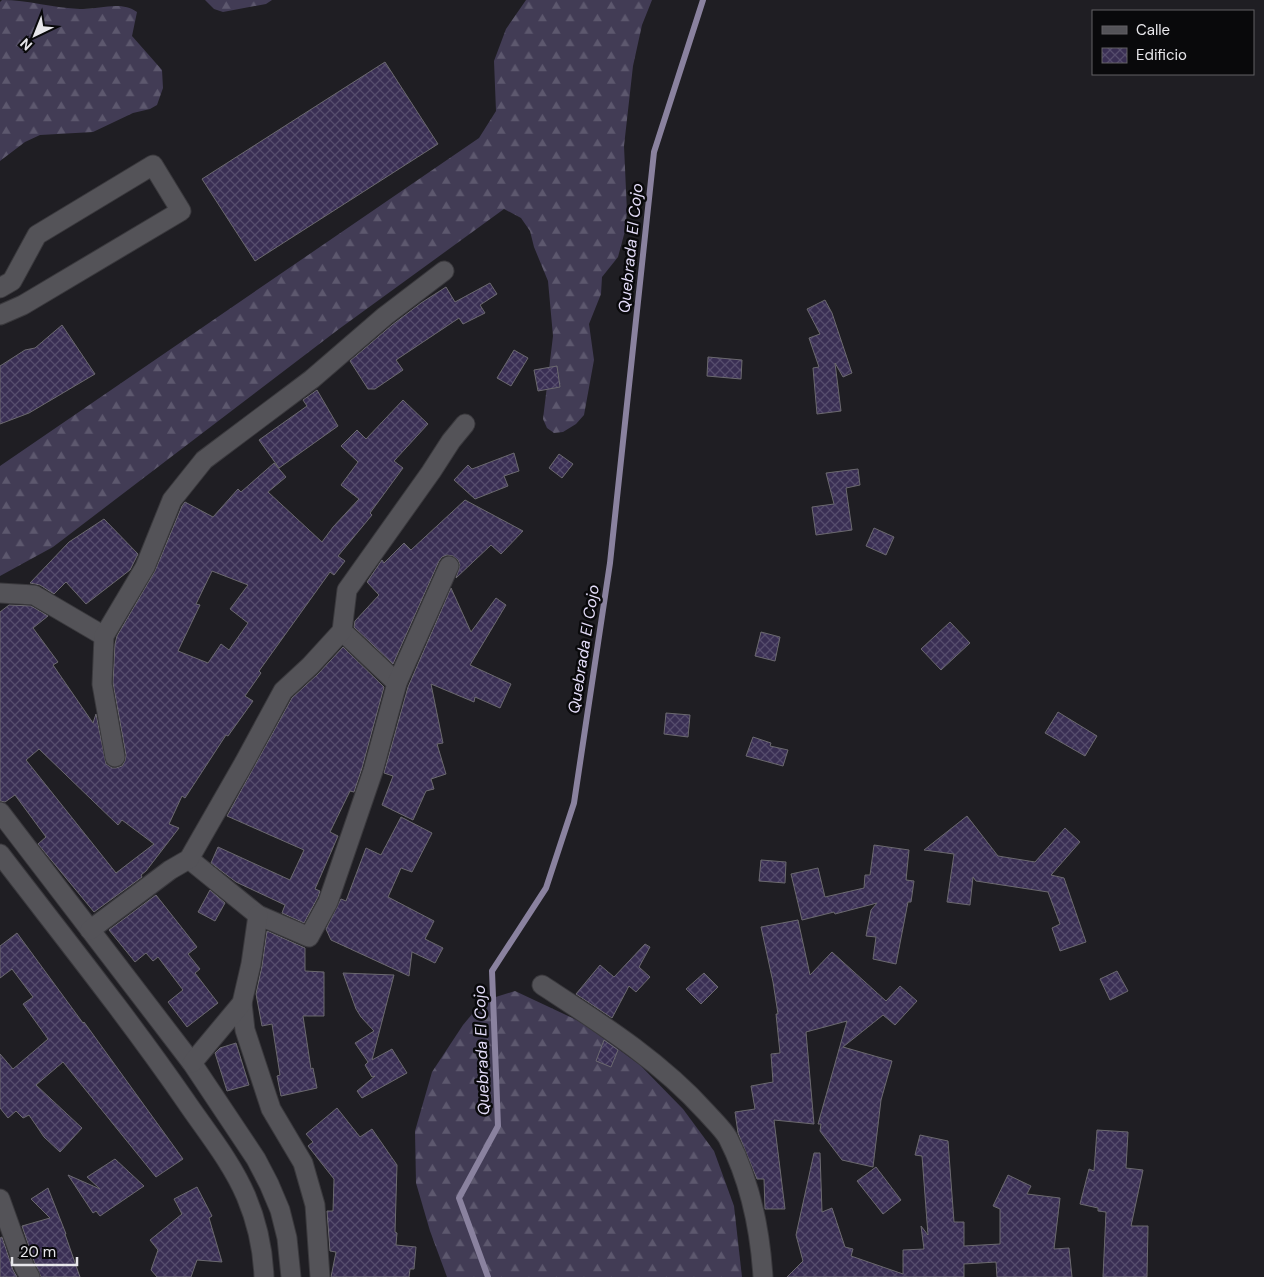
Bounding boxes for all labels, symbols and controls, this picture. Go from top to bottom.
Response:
north arrow [10,10,60,60]
legend [1092,10,1254,75]
text: Calle [1136,20,1170,40]
text: N [16,34,36,55]
text: Edificio [1136,45,1187,65]
water label: Quebrada El Cojo [613,182,648,314]
water label: Quebrada El Cojo [563,583,604,715]
water label: Quebrada El Cojo [469,985,494,1115]
scale bar [12,1234,78,1266]
text: 20 m [20,1242,56,1262]

